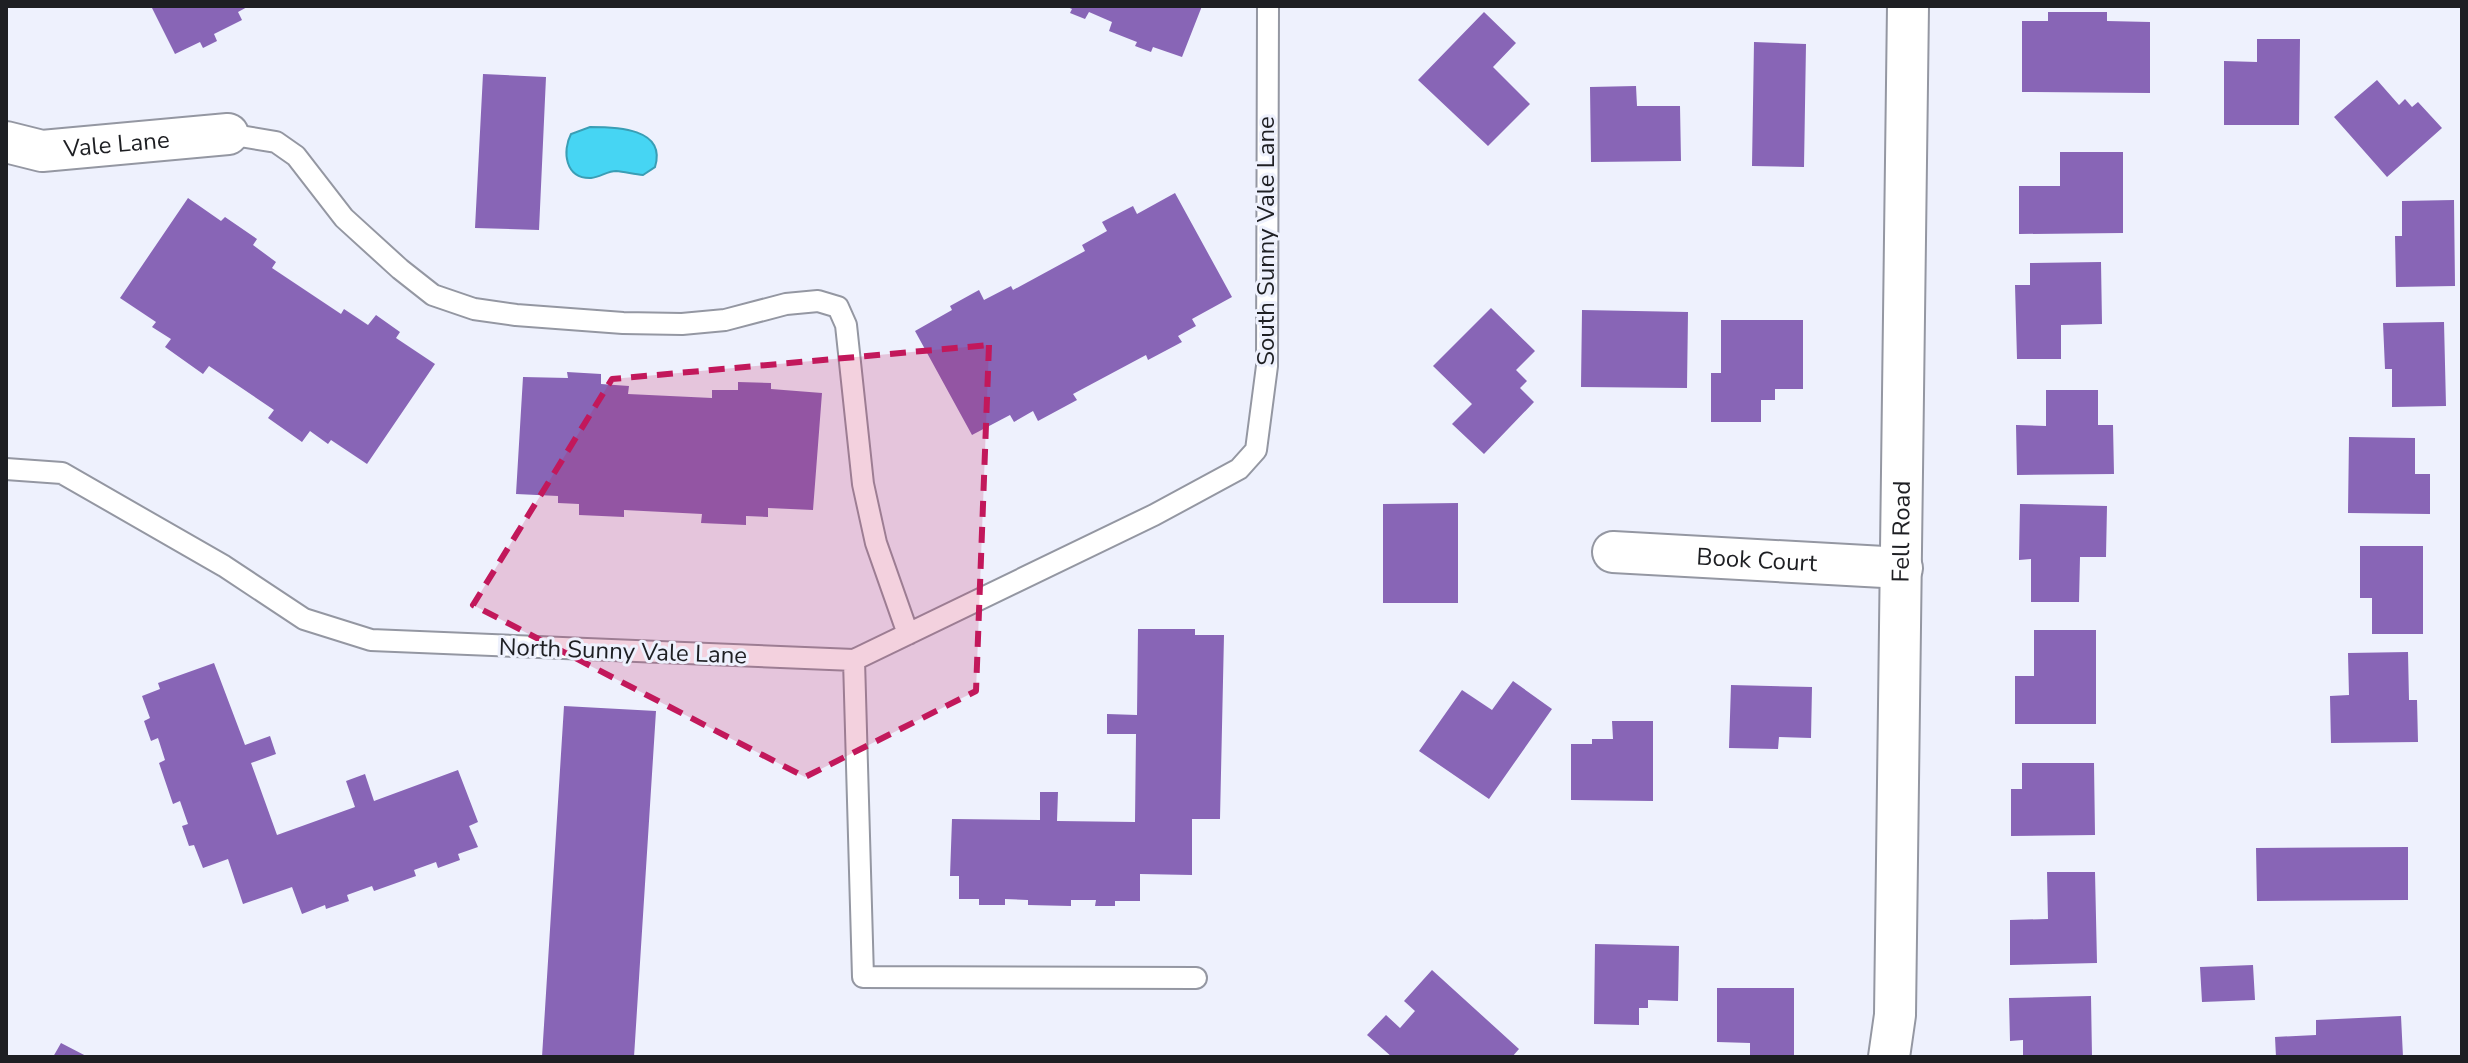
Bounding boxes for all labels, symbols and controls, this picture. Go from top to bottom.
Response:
street label: South Sunny Vale Lane [1250,116,1282,366]
street label: Vale Lane [61,123,171,165]
street label: Fell Road [1885,480,1918,583]
street label: Book Court [1696,541,1819,579]
street label: North Sunny Vale Lane [498,631,748,671]

